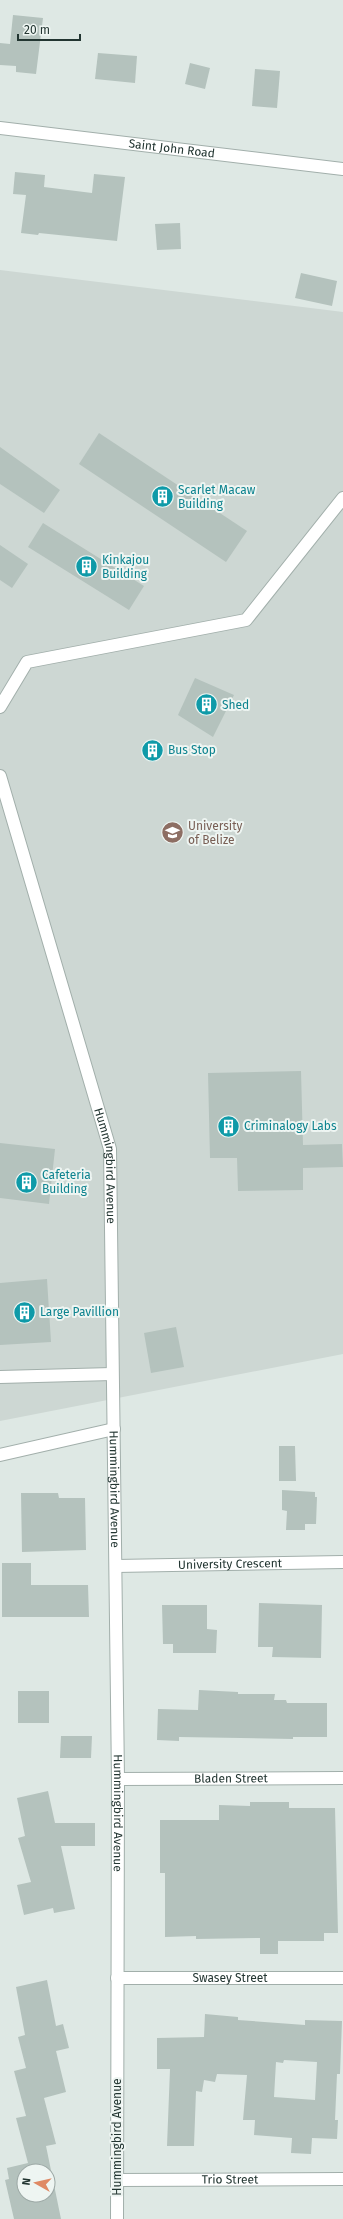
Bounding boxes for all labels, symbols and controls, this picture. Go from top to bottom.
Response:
scale bar [18,16,80,42]
text: 20 m [24,23,50,37]
street label: Saint John Road [128,136,216,161]
place label: Scarlet Macaw Building [178,483,256,511]
building icon: Scarlet Macaw Building [150,484,176,510]
place label: Kinkajou Building [102,553,149,581]
building icon: Kinkajou Building [73,554,99,580]
building icon: Shed [193,692,219,718]
place label: Shed [222,698,249,712]
building icon: Bus Stop [140,737,166,763]
place label: Bus Stop [168,743,216,757]
place label: University of Belize [188,819,242,847]
school or university icon: University of Belize [159,820,185,846]
street label: Hummingbird Avenue [91,1106,118,1224]
building icon: Criminalogy Labs [215,1113,241,1139]
place label: Criminalogy Labs [244,1119,337,1133]
place label: Cafeteria Building [42,1168,91,1196]
building icon: Cafeteria Building [13,1169,39,1195]
building icon: Large Pavillion [11,1299,37,1325]
place label: Large Pavillion [40,1305,119,1319]
street label: Hummingbird Avenue [107,1430,122,1548]
street label: University Crescent [178,1556,283,1572]
street label: Hummingbird Avenue [111,1754,125,1872]
street label: Bladen Street [194,1771,269,1786]
street label: Swasey Street [192,1971,268,1985]
street label: Hummingbird Avenue [110,2078,124,2196]
north arrow [16,2163,56,2203]
street label: Trio Street [202,2172,259,2187]
text: N [20,2177,34,2186]

